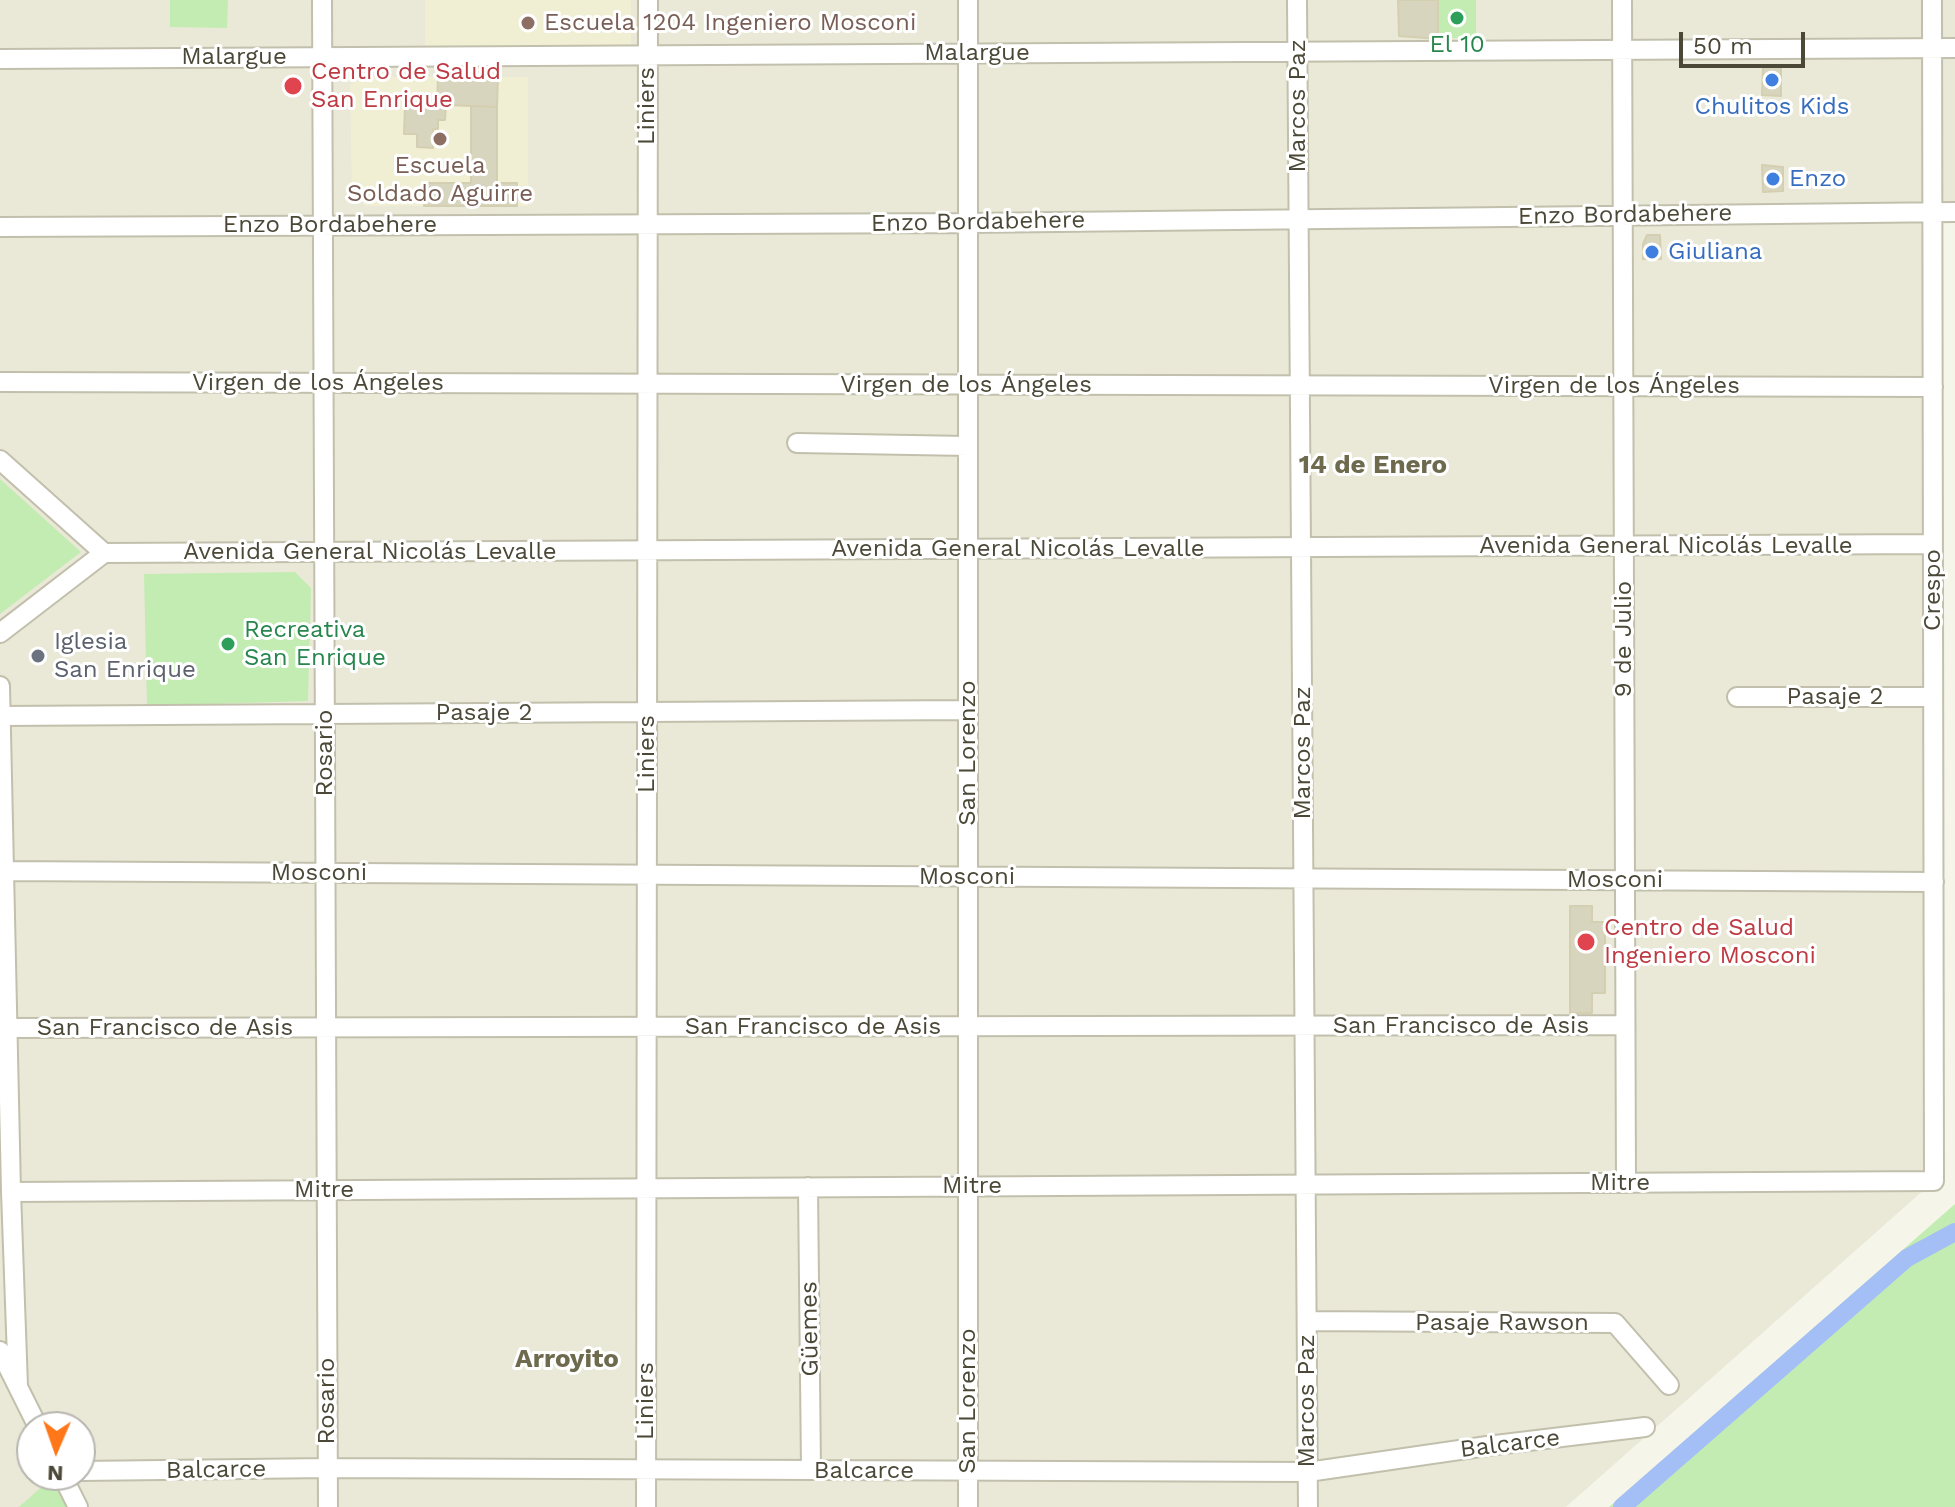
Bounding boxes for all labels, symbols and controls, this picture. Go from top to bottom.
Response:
place label: Escuela 1204 Ingeniero Mosconi [544,9,916,37]
marker: El 10 [1448,9,1466,27]
marker: Escuela 1204 Ingeniero Mosconi [519,14,537,32]
scale bar [1683,16,1809,66]
place label: El 10 [1429,31,1485,59]
text: 50 m [1693,32,1753,60]
street label: Malargue [924,39,1030,67]
street label: Marcos Paz [1284,39,1312,173]
street label: Malargue [181,43,287,71]
place label: Centro de Salud San Enrique [311,58,501,114]
street label: Liniers [633,67,661,145]
marker: Chulitos Kids [1763,71,1781,89]
marker: Centro de Salud San Enrique [282,75,304,97]
place label: Chulitos Kids [1695,93,1849,121]
marker: Escuela Soldado Aguirre [431,130,449,148]
place label: Escuela Soldado Aguirre [347,152,533,208]
place label: Enzo [1789,165,1846,193]
marker: Enzo [1764,170,1782,188]
street label: Enzo Bordabehere [1518,199,1732,231]
street label: Enzo Bordabehere [871,206,1085,238]
street label: Enzo Bordabehere [223,211,437,239]
place label: Giuliana [1668,238,1762,266]
marker: Giuliana [1643,243,1661,261]
street label: Virgen de los Ángeles [192,369,444,397]
street label: Virgen de los Ángeles [840,371,1092,399]
street label: Virgen de los Ángeles [1488,372,1740,400]
district label: 14 de Enero [1299,449,1447,481]
street label: Avenida General Nicolás Levalle [1479,532,1853,560]
street label: Avenida General Nicolás Levalle [831,535,1205,563]
street label: Avenida General Nicolás Levalle [183,538,557,566]
street label: Crespo [1919,549,1947,631]
street label: 9 de Julio [1610,581,1638,697]
place label: Recreativa San Enrique [244,616,386,672]
place label: Iglesia San Enrique [54,628,196,684]
marker: Recreativa San Enrique [219,635,237,653]
marker: Iglesia San Enrique [29,647,47,665]
street label: San Lorenzo [954,680,982,826]
street label: Pasaje 2 [1787,683,1883,711]
street label: Marcos Paz [1289,686,1317,820]
street label: Pasaje 2 [436,699,532,727]
street label: Rosario [311,710,339,796]
street label: Liniers [633,715,661,793]
street label: Mosconi [271,859,367,887]
street label: Mosconi [919,863,1015,891]
street label: Mosconi [1567,866,1663,894]
place label: Centro de Salud Ingeniero Mosconi [1604,914,1816,970]
marker: Centro de Salud Ingeniero Mosconi [1575,931,1597,953]
street label: San Francisco de Asis [1333,1012,1589,1040]
street label: San Francisco de Asis [685,1013,941,1041]
street label: San Francisco de Asis [37,1014,293,1042]
street label: Mitre [1590,1169,1650,1197]
street label: Mitre [942,1172,1002,1200]
street label: Mitre [294,1176,354,1204]
street label: Güemes [795,1281,825,1377]
street label: Pasaje Rawson [1415,1309,1589,1337]
street label: San Lorenzo [954,1328,982,1474]
street label: Marcos Paz [1293,1334,1321,1468]
district label: Arroyito [515,1343,619,1375]
street label: Rosario [313,1358,341,1444]
street label: Liniers [632,1362,660,1440]
north arrow [16,1411,96,1491]
street label: Balcarce [1458,1424,1562,1464]
street label: Balcarce [166,1455,266,1485]
street label: Balcarce [814,1457,914,1485]
text: N [47,1461,64,1486]

